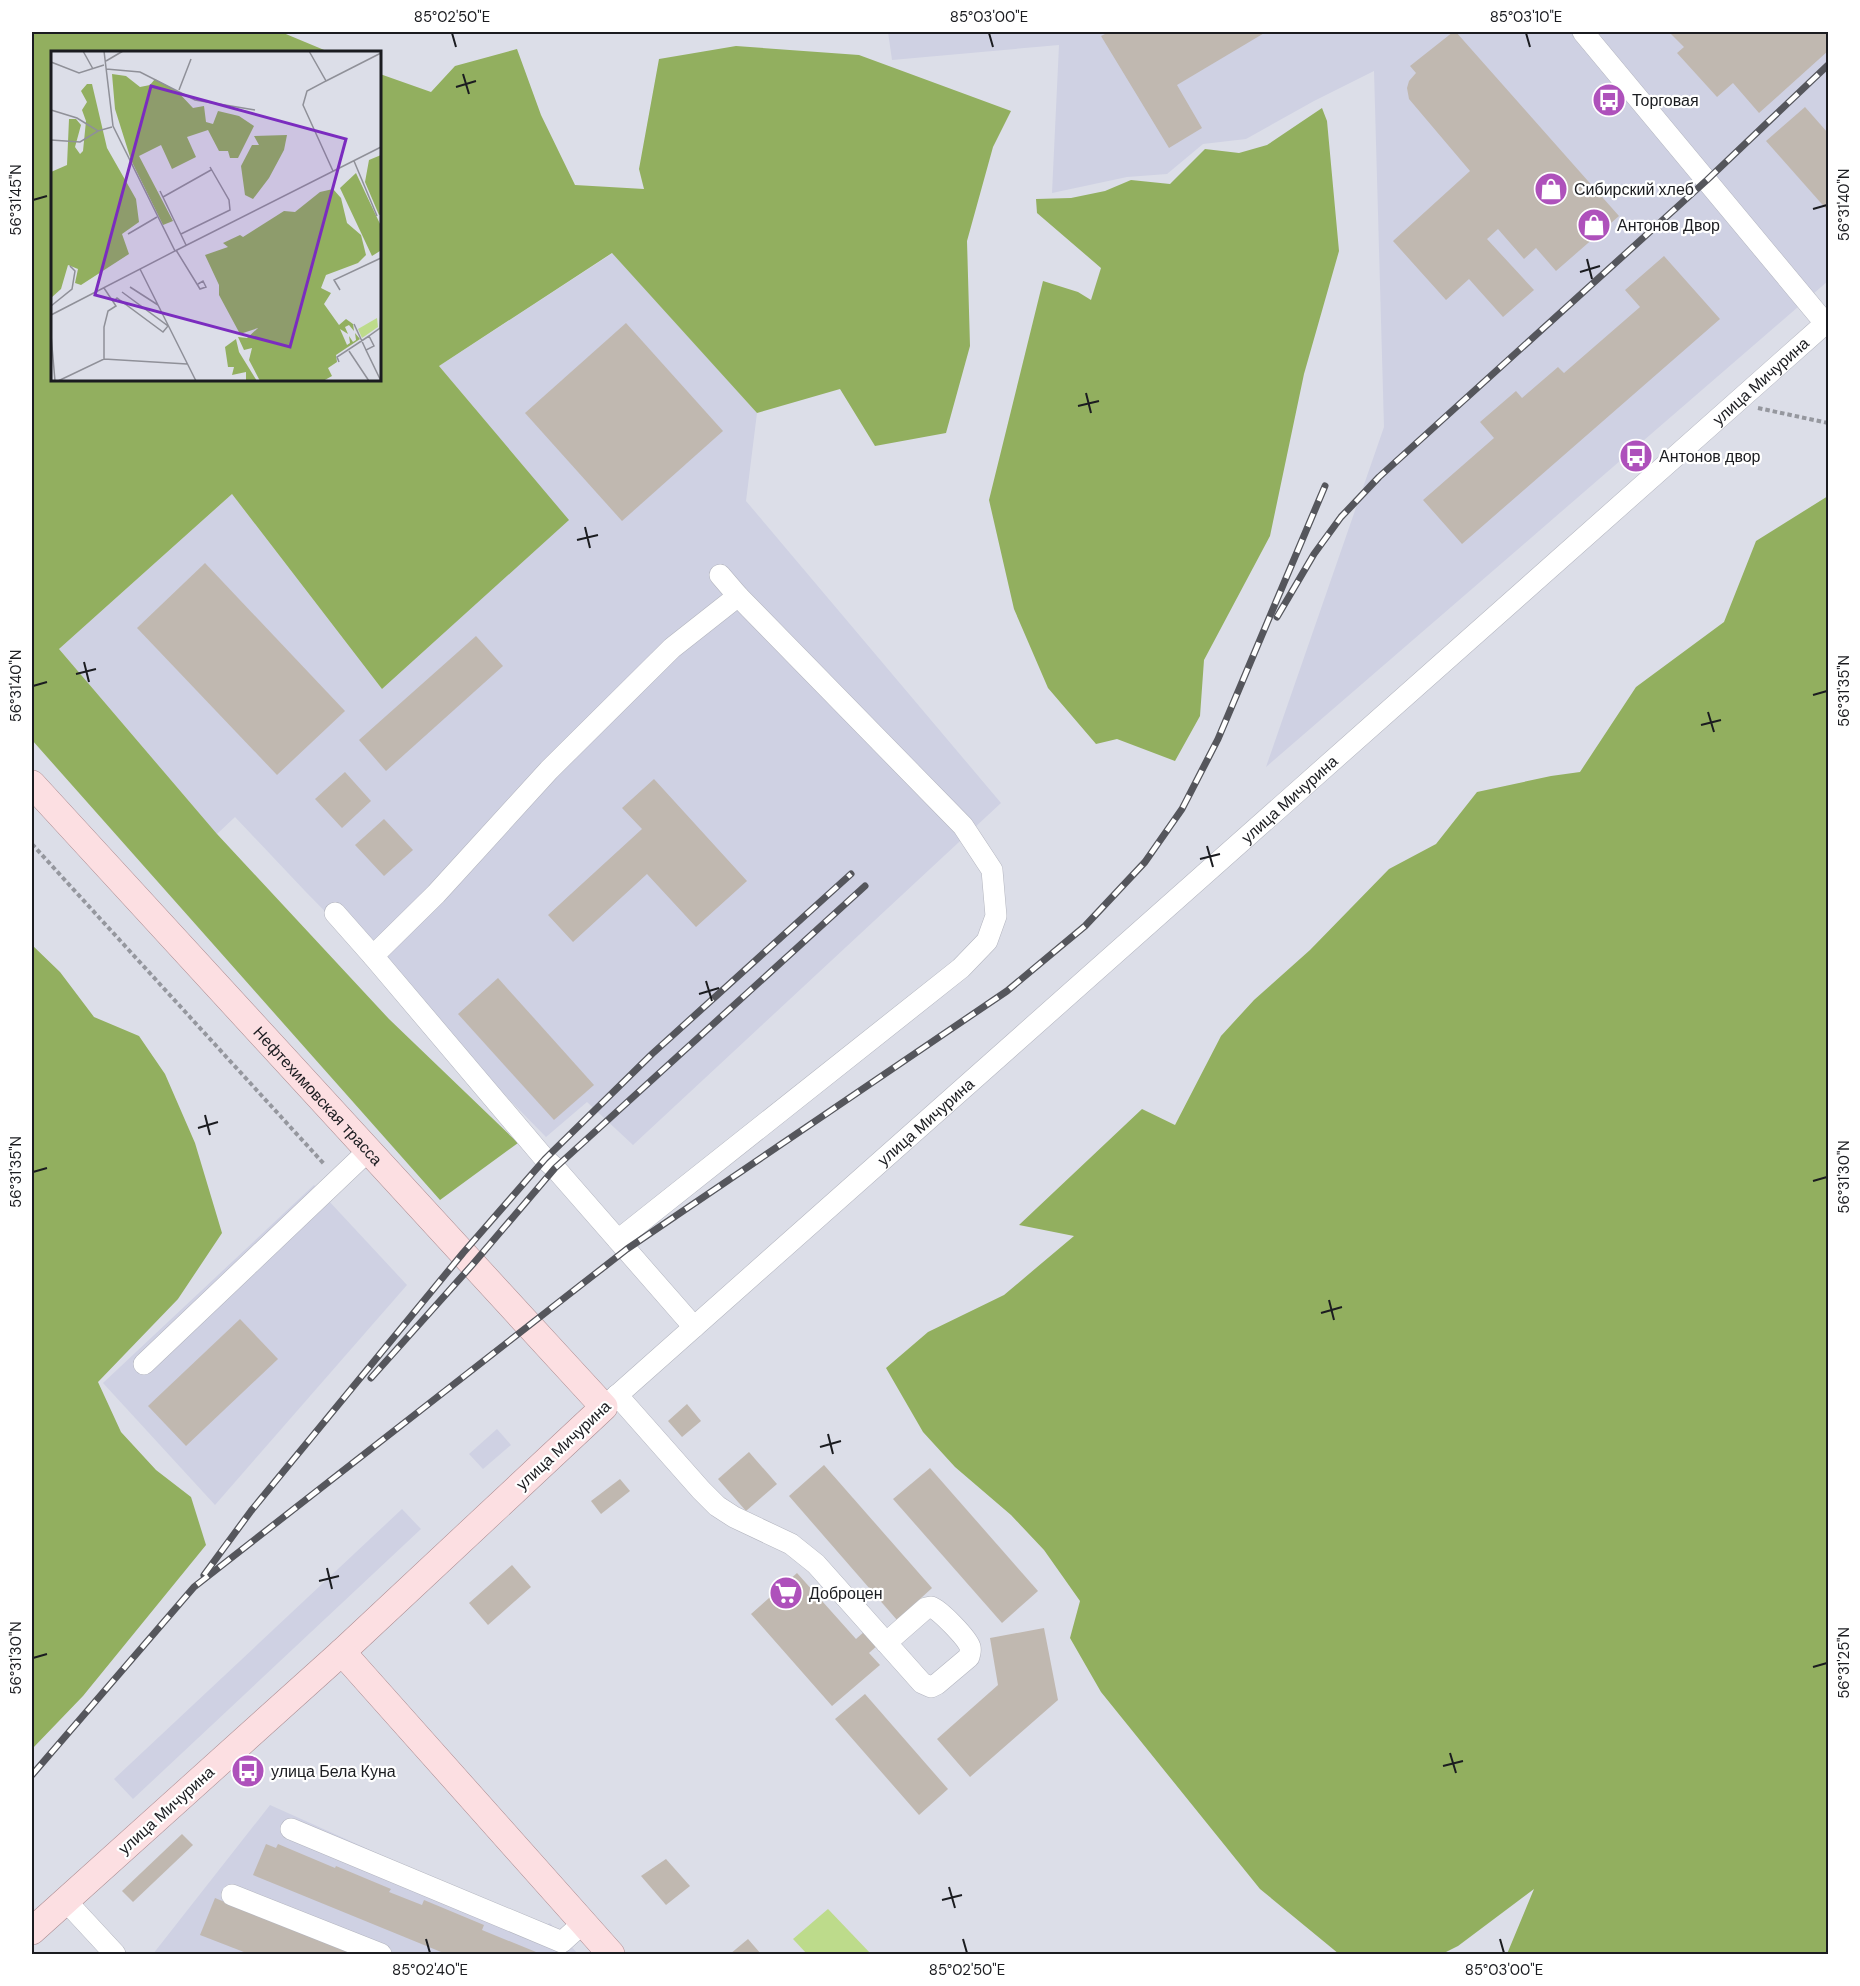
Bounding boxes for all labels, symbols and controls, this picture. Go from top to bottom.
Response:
text: 85°02'50"E [414,7,490,27]
text: 85°03'00"E [950,7,1028,27]
text: 85°03'10"E [1490,7,1562,27]
inset map [51,51,381,381]
bus stop icon: Торговая [1591,82,1627,118]
place label: Торговая [1632,90,1699,111]
text: 56°31'45"N [6,164,26,236]
text: 56°31'40"N [1834,169,1854,241]
shop icon: Сибирский хлеб [1533,171,1569,207]
place label: Сибирский хлеб [1574,179,1694,200]
shop icon: Антонов Двор [1576,207,1612,243]
place label: Антонов Двор [1617,215,1720,236]
street label: улица Мичурина [1708,333,1814,430]
bus stop icon: Антонов двор [1618,438,1654,474]
place label: Антонов двор [1659,446,1761,467]
text: 56°31'40"N [6,650,26,722]
text: 56°31'35"N [1834,655,1854,727]
street label: улица Мичурина [1237,751,1342,848]
street label: Нефтехимовская трасса [249,1022,387,1170]
street label: улица Мичурина [873,1073,979,1170]
text: 56°31'35"N [6,1136,26,1208]
text: 56°31'30"N [1834,1140,1854,1214]
street label: улица Мичурина [511,1396,615,1495]
supermarket icon: Доброцен [768,1575,804,1611]
place label: Доброцен [809,1583,883,1604]
text: 56°31'30"N [6,1621,26,1695]
text: 56°31'25"N [1834,1627,1854,1699]
bus stop icon: улица Бела Куна [230,1753,266,1789]
place label: улица Бела Куна [271,1761,396,1782]
street label: улица Мичурина [114,1762,219,1859]
text: 85°02'40"E [392,1960,468,1980]
text: 85°02'50"E [929,1960,1005,1980]
text: 85°03'00"E [1465,1960,1543,1980]

